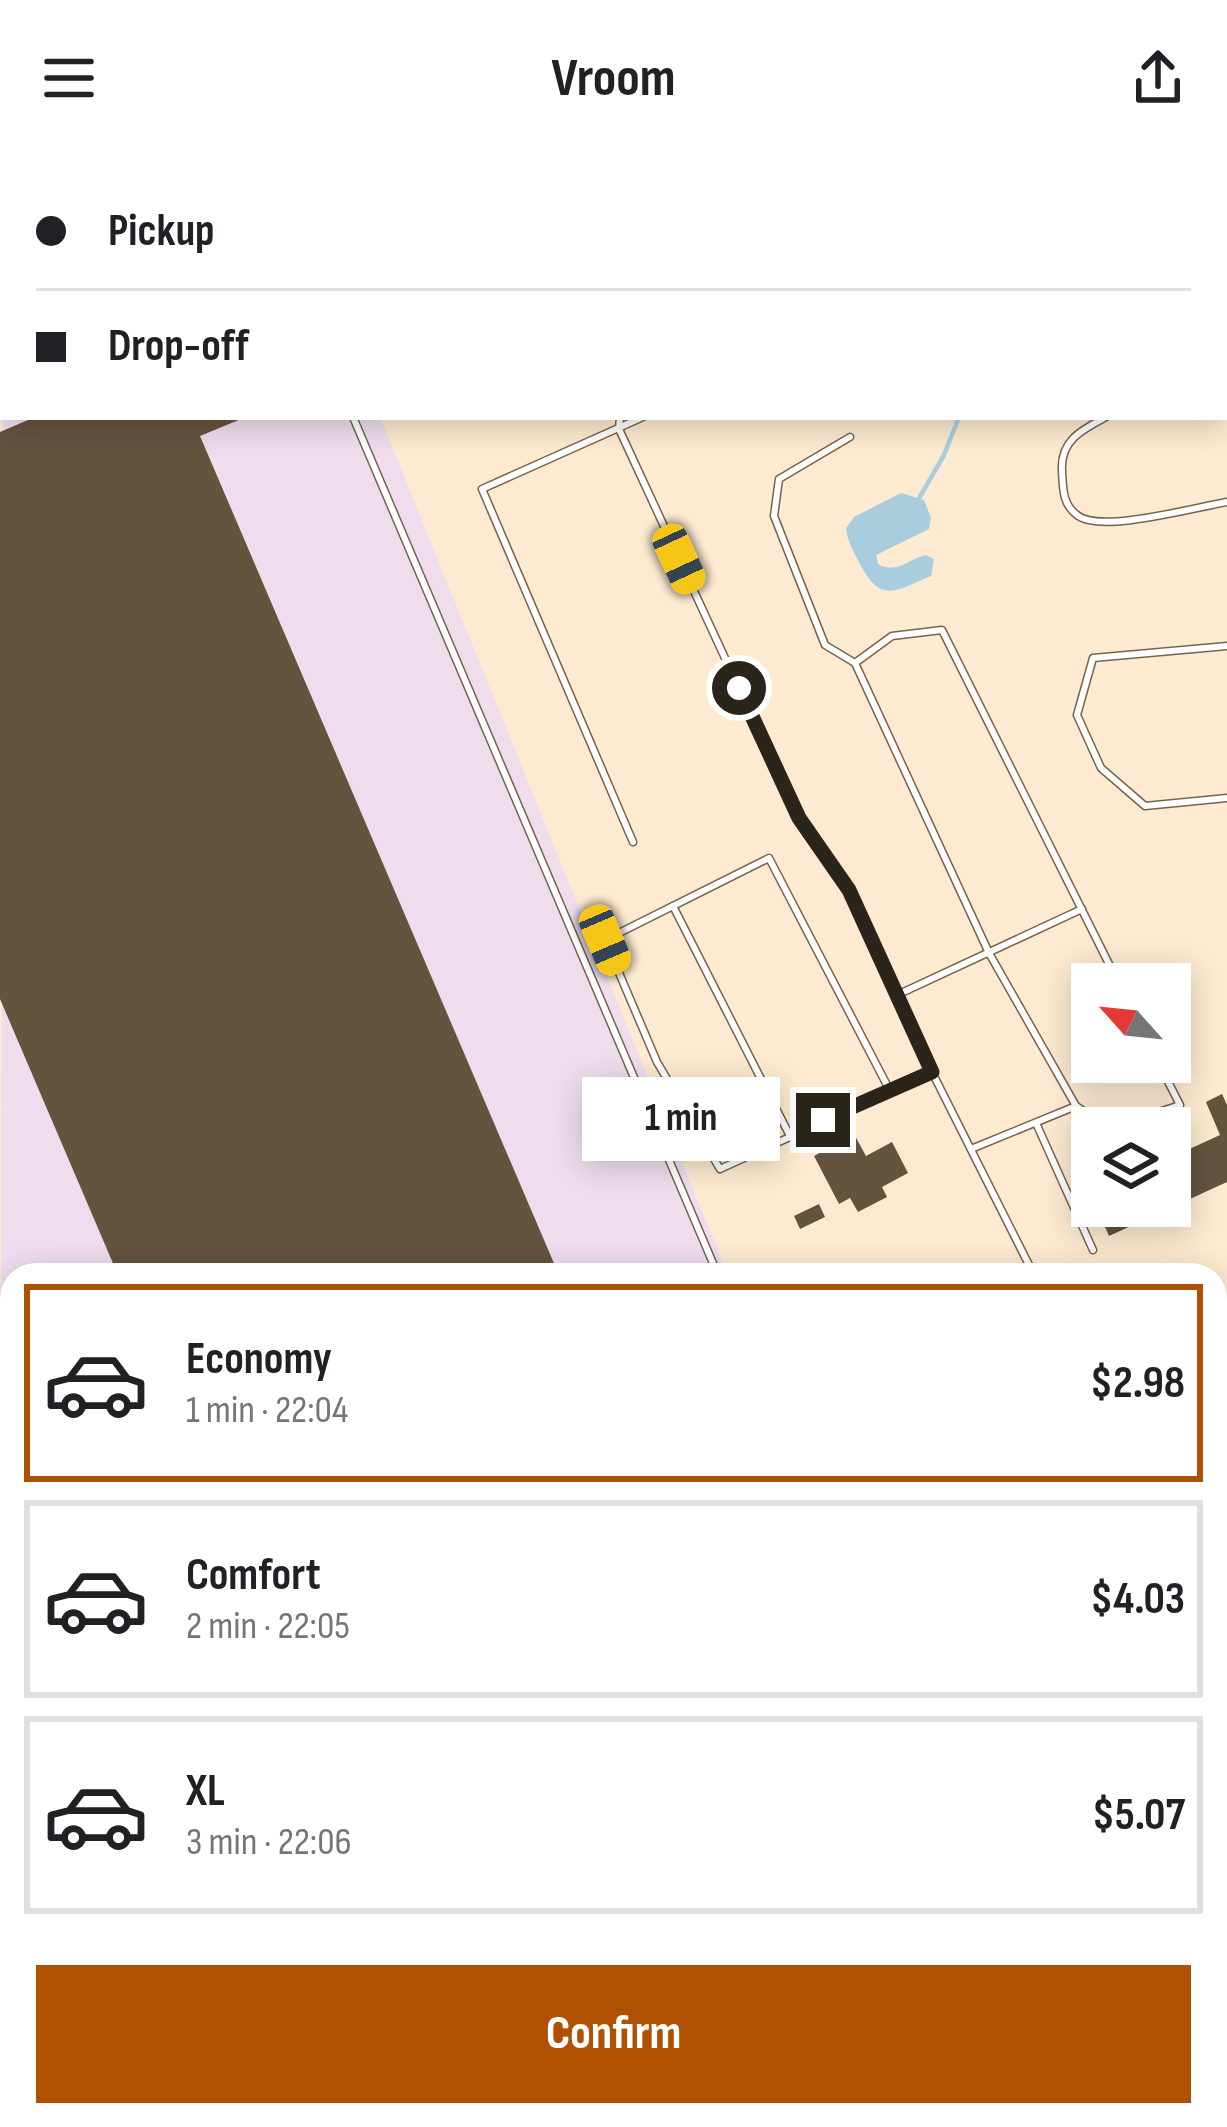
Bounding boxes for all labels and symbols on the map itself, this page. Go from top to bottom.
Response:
car [647,519,711,599]
route start [712,661,766,715]
car [574,900,636,980]
north arrow [1071,963,1191,1083]
callout: 1 min [583,1078,781,1162]
route end [796,1093,850,1147]

